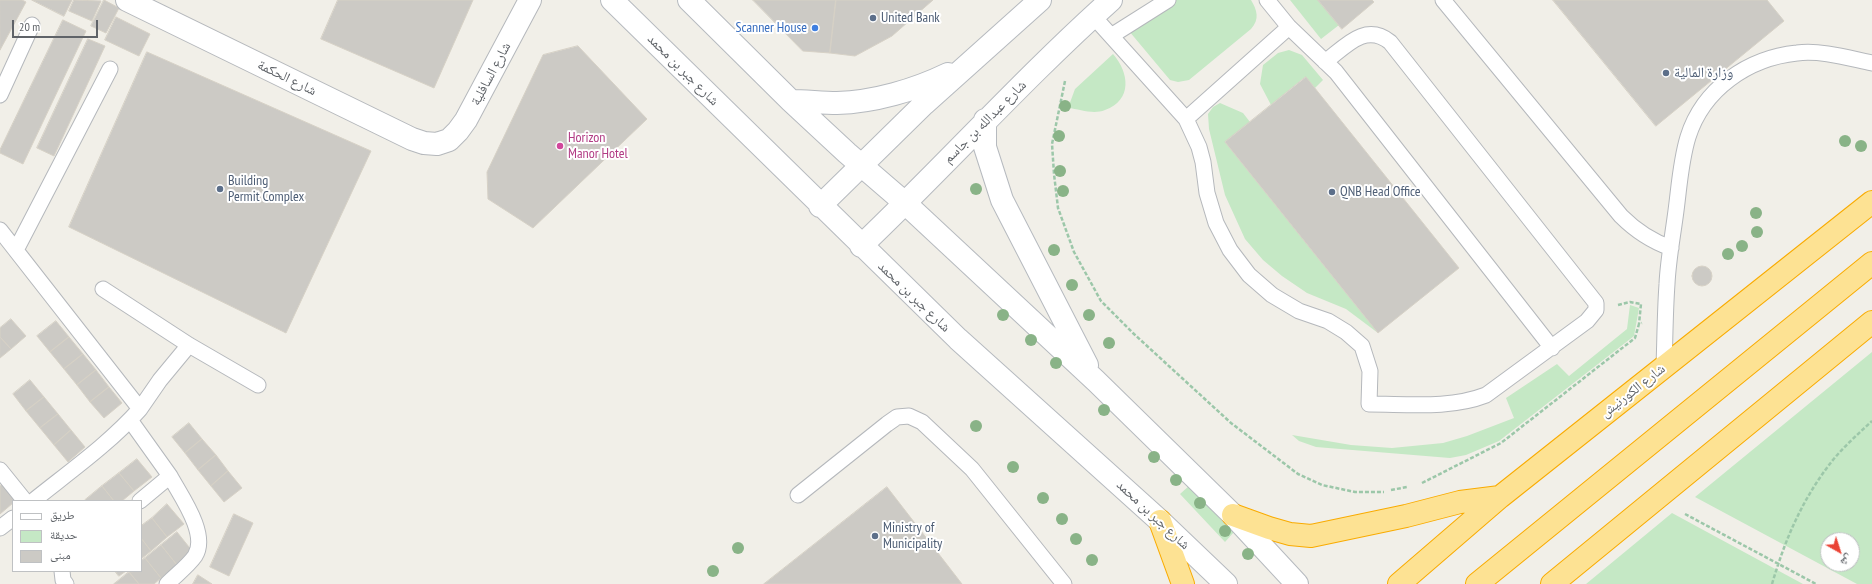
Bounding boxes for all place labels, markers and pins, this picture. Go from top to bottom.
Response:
place label: United Bank [881,10,940,26]
marker: United Bank [868,13,878,23]
place label: Scanner House [735,20,807,36]
marker: Scanner House [810,23,820,33]
place label: وزارة المالية [1674,65,1733,81]
marker: وزارة المالية [1661,68,1671,78]
place label: Horizon Manor Hotel [568,130,628,162]
marker: Horizon Manor Hotel [555,141,565,151]
place label: Building Permit Complex [228,173,304,206]
marker: Building Permit Complex [215,184,225,194]
place label: QNB Head Office [1340,184,1421,200]
marker: QNB Head Office [1327,187,1337,197]
place label: Ministry of Municipality [883,520,942,552]
marker: Ministry of Municipality [870,531,880,541]

